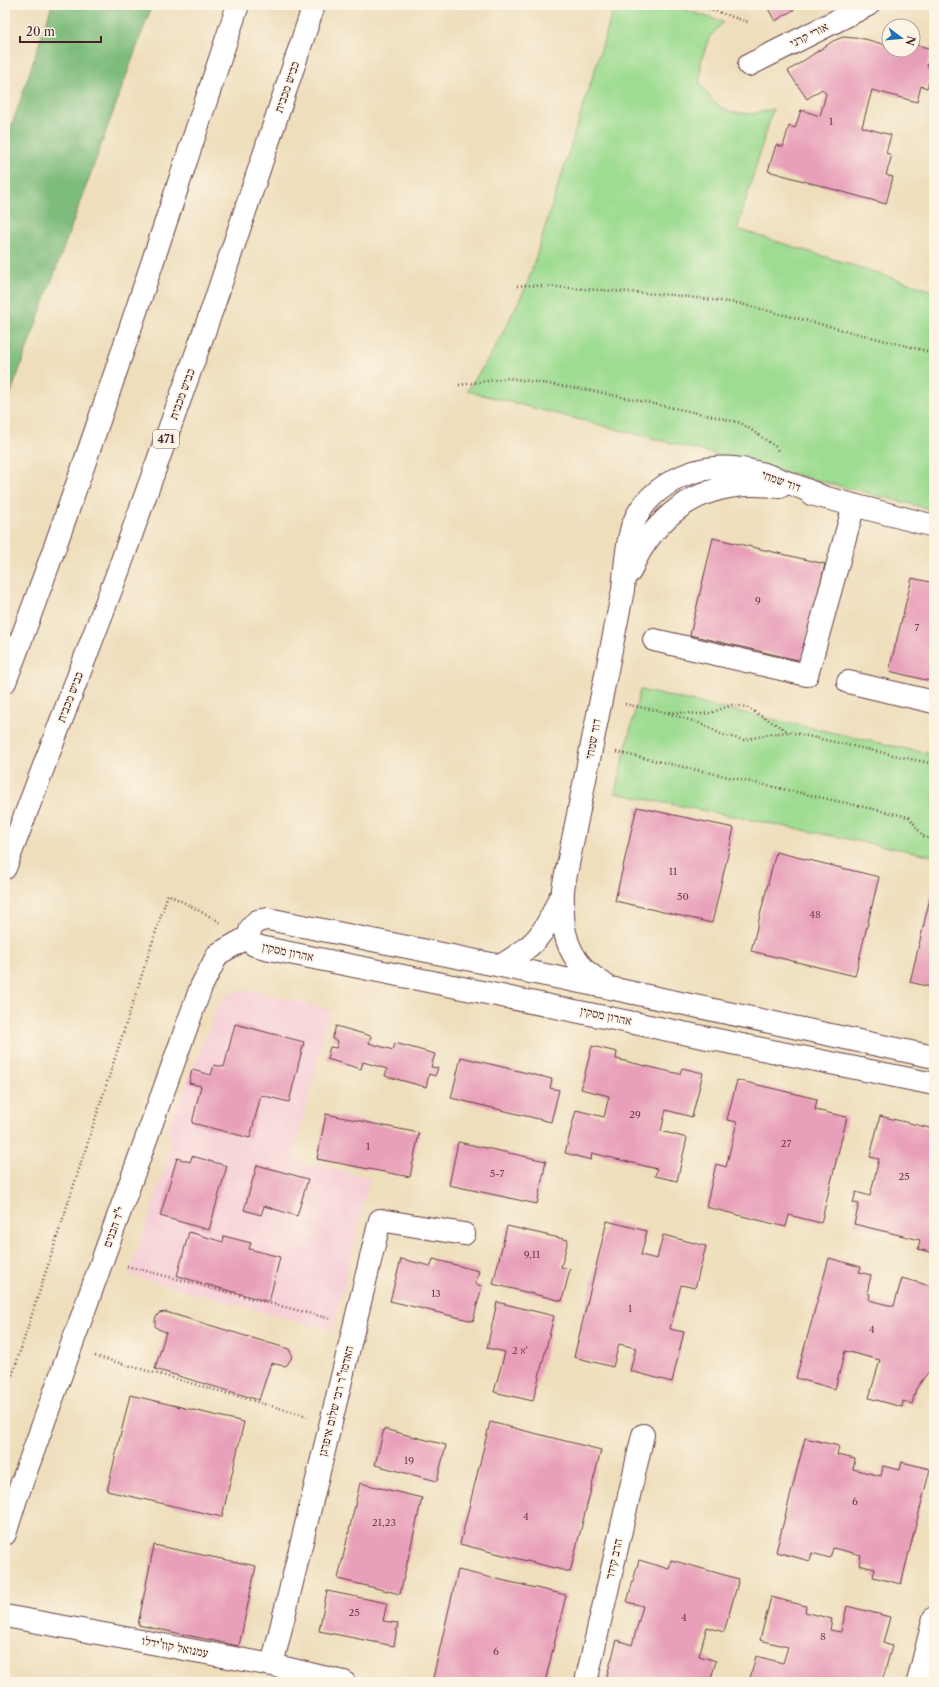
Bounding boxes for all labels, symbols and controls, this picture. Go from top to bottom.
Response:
scale bar [20,18,101,44]
north arrow [881,18,921,58]
street label: אורי קרני [787,19,830,51]
text: 20 m [26,24,55,39]
text: N [902,34,919,48]
street label: כביש מכבית [271,59,302,114]
house number: 1 [829,115,834,128]
street label: כביש מכבית [165,366,198,421]
road number: 471 [153,430,179,448]
street label: דוד שמחי [759,466,803,495]
house number: 9 [755,594,761,607]
house number: 7 [915,621,920,634]
street label: כביש מכבית [53,669,86,724]
street label: דוד שמחי [581,717,604,760]
house number: 11 [669,865,678,878]
house number: 50 [677,890,689,903]
house number: 48 [809,908,821,921]
street label: אהרון מסקין [261,939,315,964]
street label: אהרון מסקין [579,1003,633,1028]
house number: 29 [629,1108,641,1121]
house number: 27 [781,1137,791,1150]
house number: 1 [366,1140,371,1153]
house number: 5-7 [490,1167,504,1180]
house number: 25 [898,1170,910,1183]
street label: י"ד הבנים [99,1204,128,1249]
house number: 9,11 [524,1248,541,1261]
house number: 13 [431,1287,441,1300]
house number: 1 [628,1302,633,1315]
house number: 4 [869,1323,875,1336]
street label: האדמו"ר רבי שלום איפרגן [315,1344,356,1458]
house number: 2 א' [512,1344,528,1357]
house number: 19 [404,1454,414,1467]
house number: 6 [852,1495,858,1508]
house number: 4 [523,1510,529,1523]
house number: 21,23 [372,1516,396,1529]
street label: הרב קידר [602,1537,625,1581]
house number: 25 [348,1606,360,1619]
house number: 4 [681,1611,687,1624]
house number: 8 [820,1630,826,1643]
street label: עמנואל קוז'ידלו [141,1633,210,1660]
house number: 6 [493,1645,499,1658]

